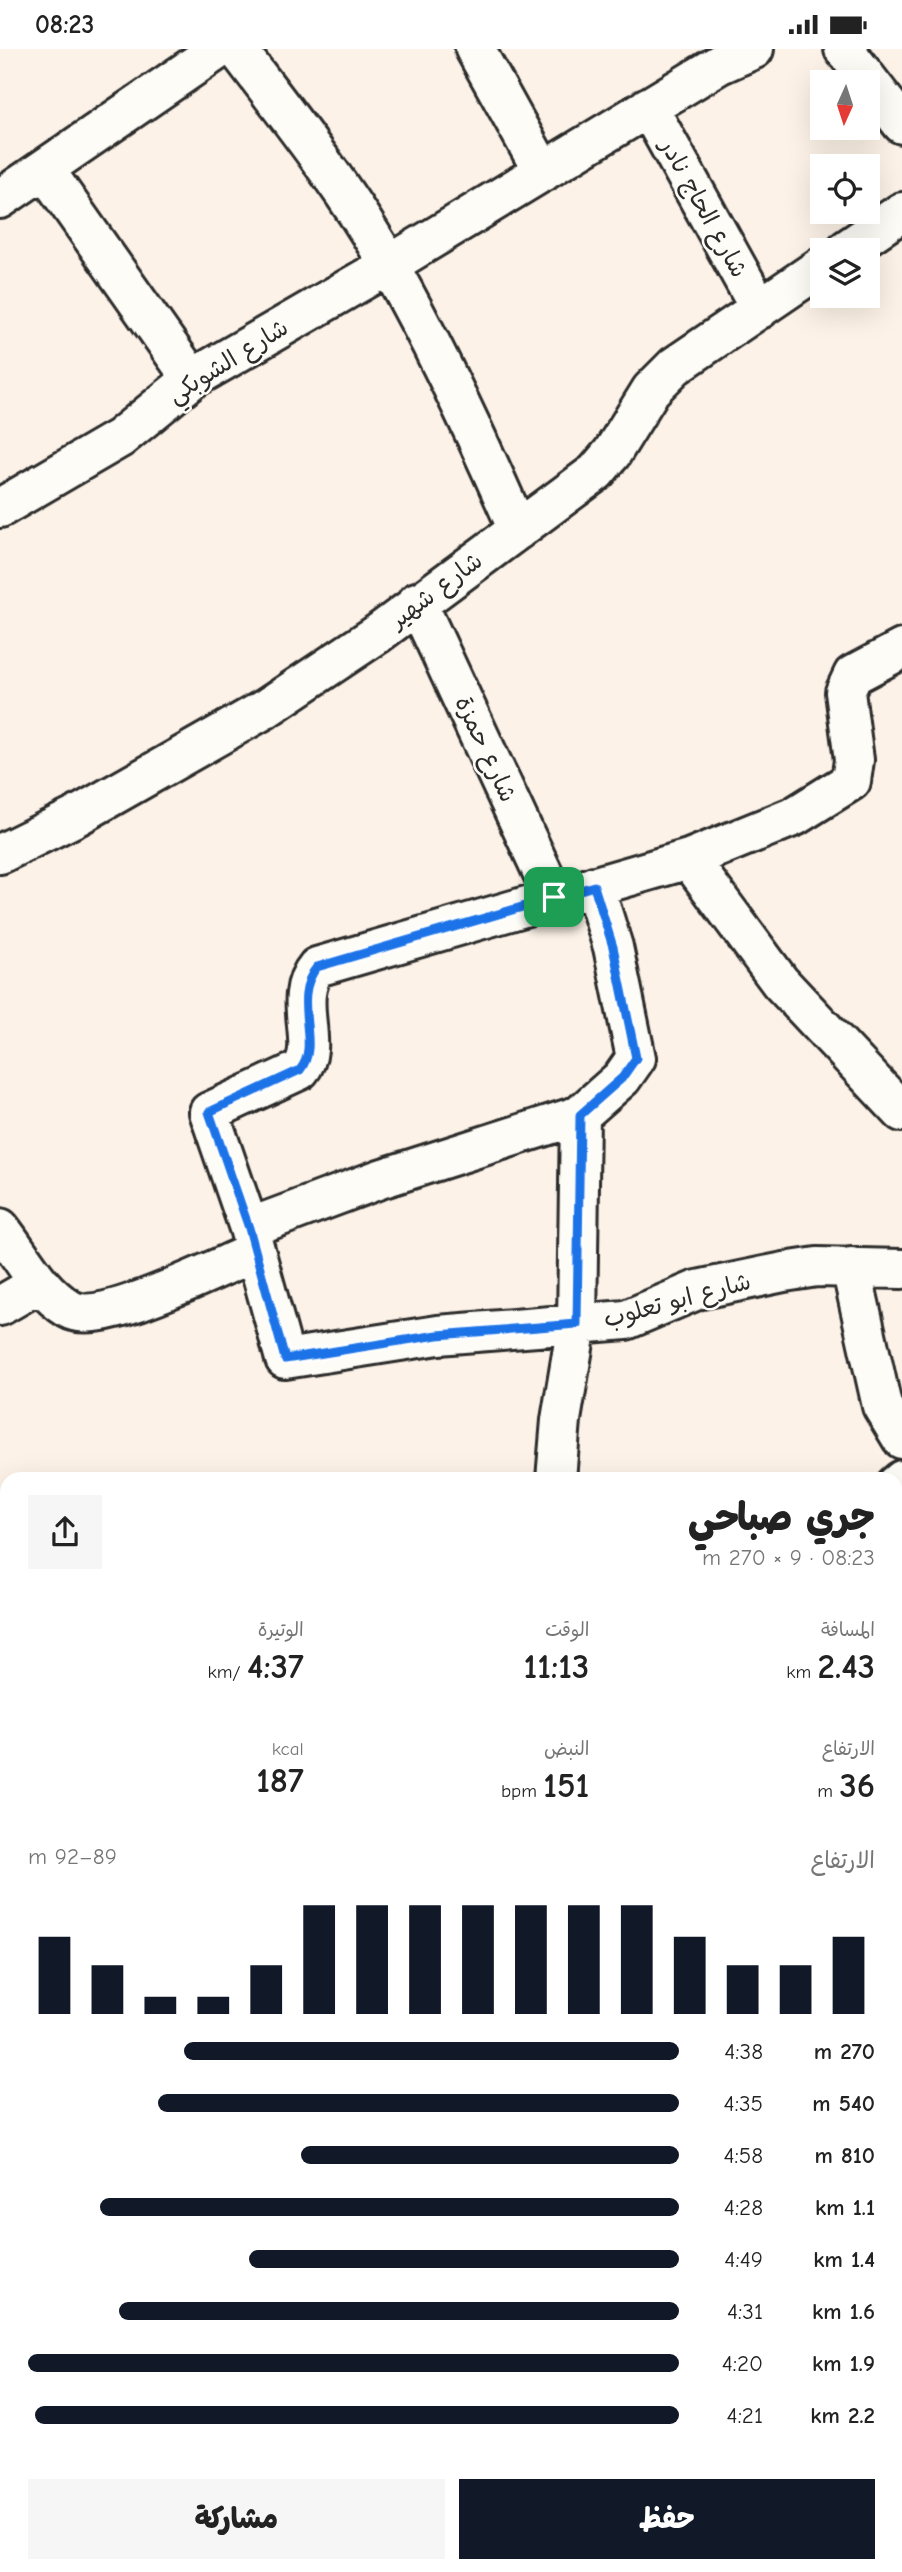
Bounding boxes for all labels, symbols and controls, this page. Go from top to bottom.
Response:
text: 08:23 [35,10,94,40]
north arrow [810,70,880,140]
map controls [810,70,880,308]
street label: شارع الحاج نادر [651,132,754,284]
button: locate [810,154,880,224]
button: layers [810,238,880,308]
street label: شارع الشوبكي [163,313,297,415]
street label: شارع شهير [383,546,490,637]
street label: شارع حمزة [447,692,523,808]
pin [524,867,584,927]
icon: arrive [535,878,573,916]
street label: شارع ابو تعلوب [600,1267,754,1336]
button: share [28,1495,102,1569]
text: جري صباحي [688,1496,875,1540]
text: 08:23 · 9 × 270 m [702,1544,875,1571]
text: الوتيرة [258,1619,304,1641]
text: الوقت [545,1619,589,1641]
text: المسافة [821,1619,875,1641]
text: 4:37 [247,1646,304,1687]
text: 11:13 [524,1646,589,1687]
text: 2.43 [818,1646,875,1687]
text: /km [207,1661,247,1683]
text: km [786,1661,818,1683]
text: kcal [272,1738,304,1760]
text: النبض [544,1738,589,1760]
text: الارتفاع [822,1738,875,1760]
text: 187 [256,1760,304,1801]
text: 151 [543,1765,589,1806]
text: 36 [839,1765,875,1806]
text: bpm [501,1780,543,1802]
text: m [817,1780,839,1802]
text: 89–92 m [28,1843,117,1870]
text: الارتفاع [811,1847,875,1874]
text: 4:38 [724,2038,763,2065]
text: 270 m [814,2038,875,2065]
text: 4:35 [724,2090,763,2117]
text: 540 m [812,2090,875,2117]
text: 4:58 [723,2142,763,2169]
text: 810 m [815,2142,875,2169]
text: 4:28 [724,2194,763,2221]
text: 1.1 km [815,2194,875,2221]
text: 4:49 [724,2246,763,2273]
text: 1.4 km [813,2246,875,2273]
text: 4:31 [727,2298,763,2325]
text: 1.6 km [812,2298,875,2325]
text: 4:20 [722,2350,763,2377]
text: 1.9 km [812,2350,875,2377]
text: 4:21 [727,2402,763,2429]
text: 2.2 km [810,2402,875,2429]
button: مشاركة [28,2479,445,2559]
button: حفظ [459,2479,875,2559]

